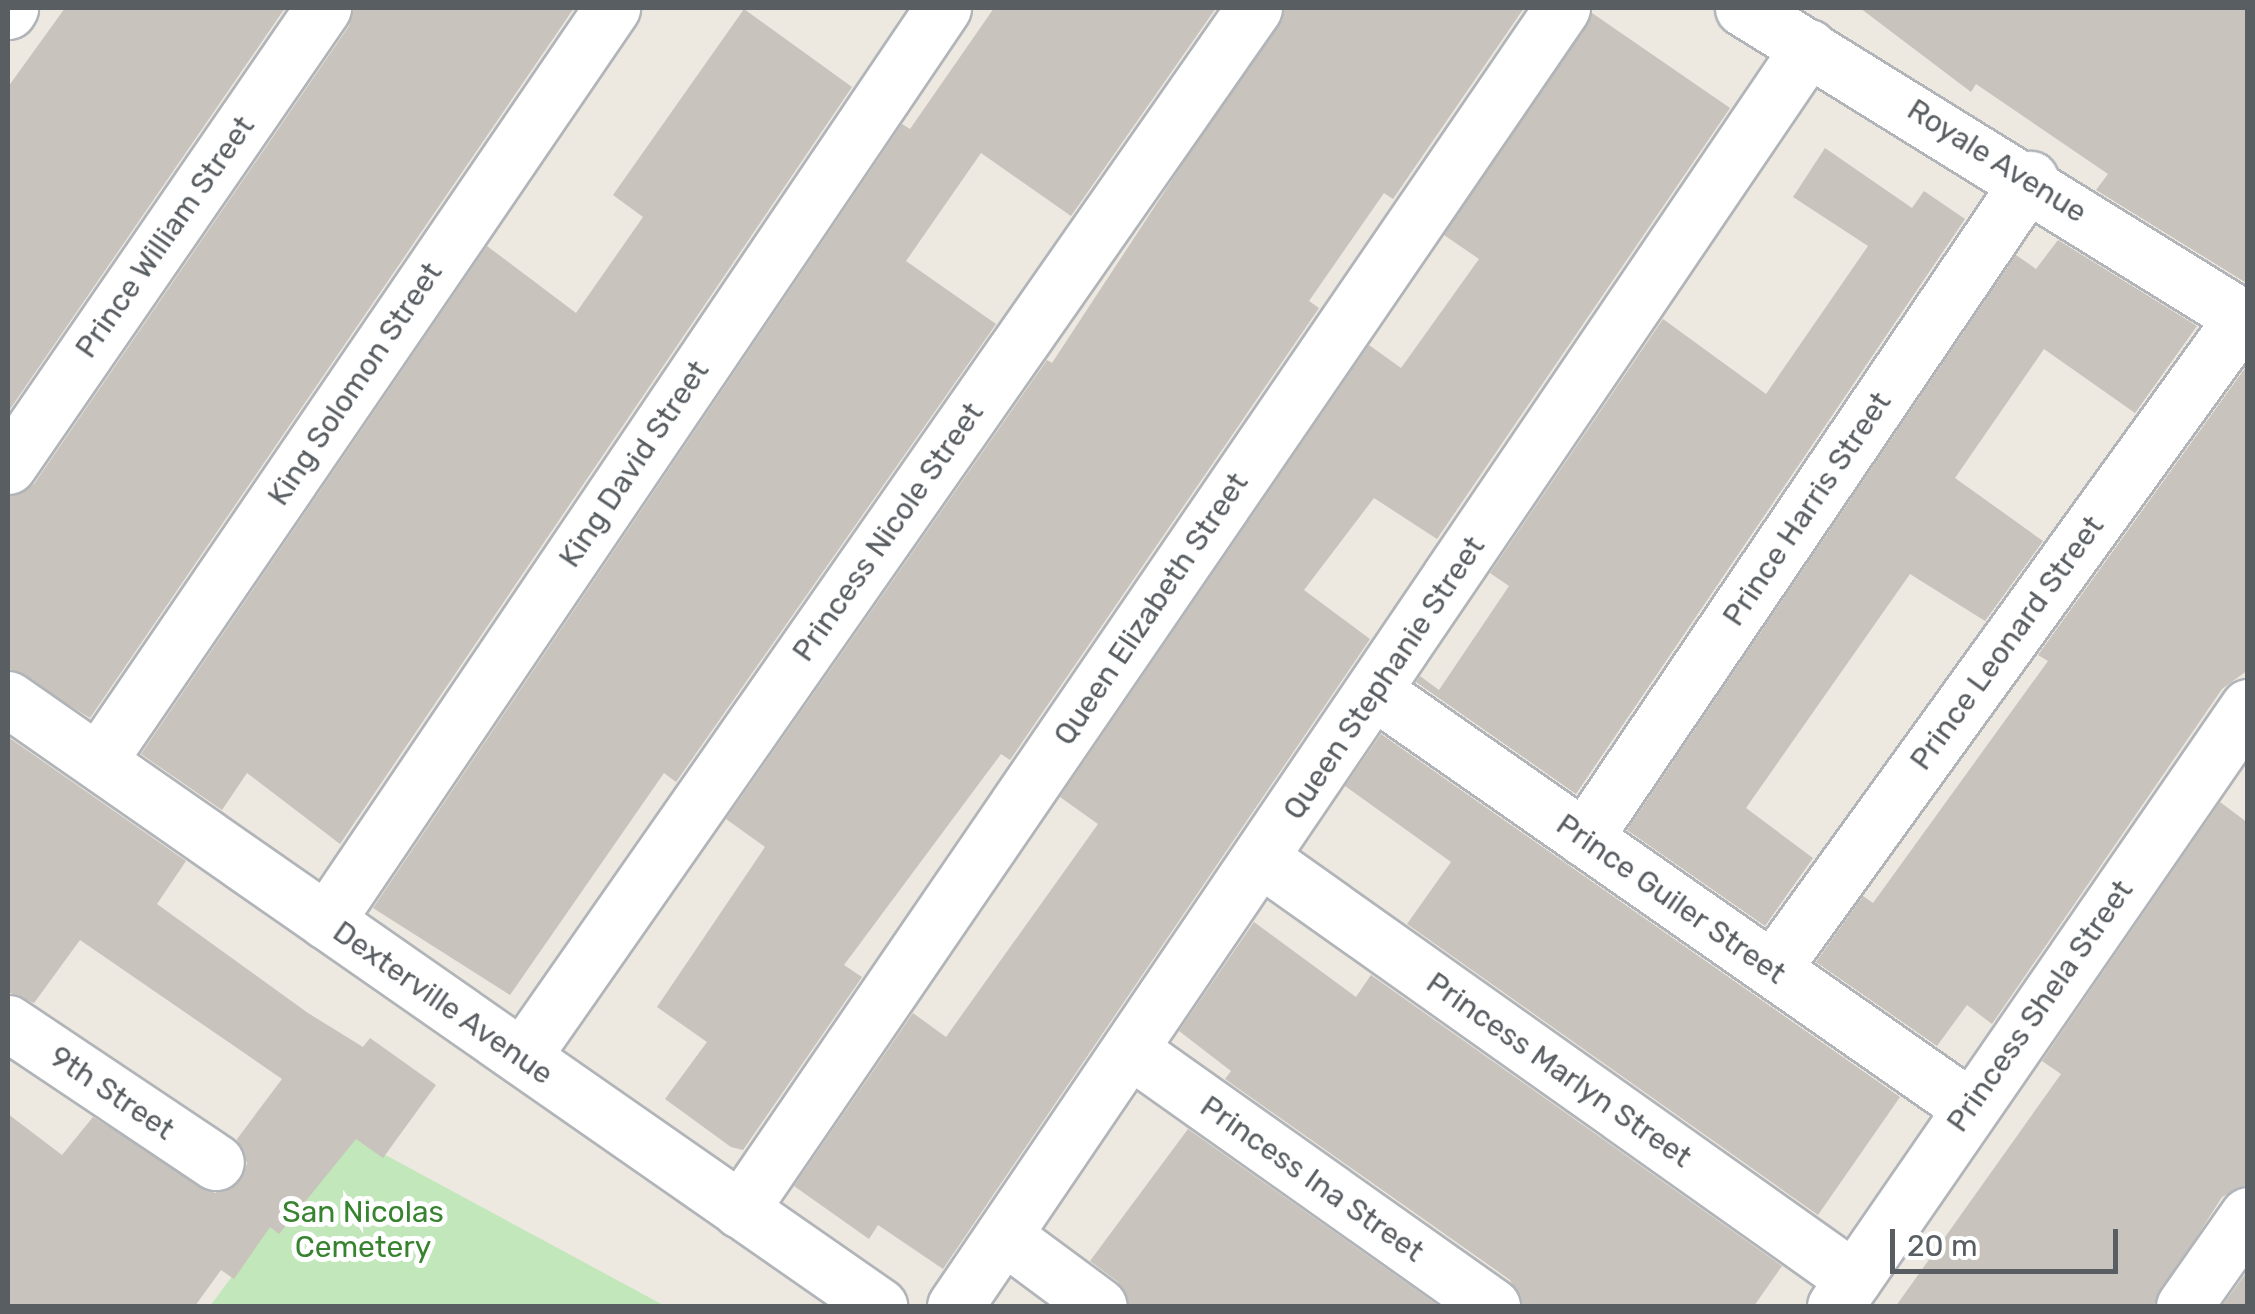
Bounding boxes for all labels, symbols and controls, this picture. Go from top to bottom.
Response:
street label: Royale Avenue [1900,91,2094,231]
street label: Prince William Street [68,109,262,365]
street label: King Solomon Street [260,256,450,512]
street label: King David Street [552,354,716,574]
street label: Prince Harris Street [1715,385,1899,633]
street label: Princess Nicole Street [785,396,991,668]
street label: Queen Elizabeth Street [1046,466,1256,752]
street label: Prince Leonard Street [1903,509,2111,777]
street label: Queen Stephanie Street [1276,530,1492,826]
street label: Prince Guiler Street [1549,806,1793,992]
street label: Princess Shela Street [1939,873,2141,1139]
street label: Dexterville Avenue [326,913,560,1093]
street label: Princess Marlyn Street [1420,965,1698,1175]
street label: 9th Street [43,1038,181,1148]
street label: Princess Ina Street [1193,1088,1431,1270]
park label: San Nicolas Cemetery [282,1194,444,1264]
scale bar [1895,1209,2122,1271]
text: 20 m [1907,1228,1978,1264]

